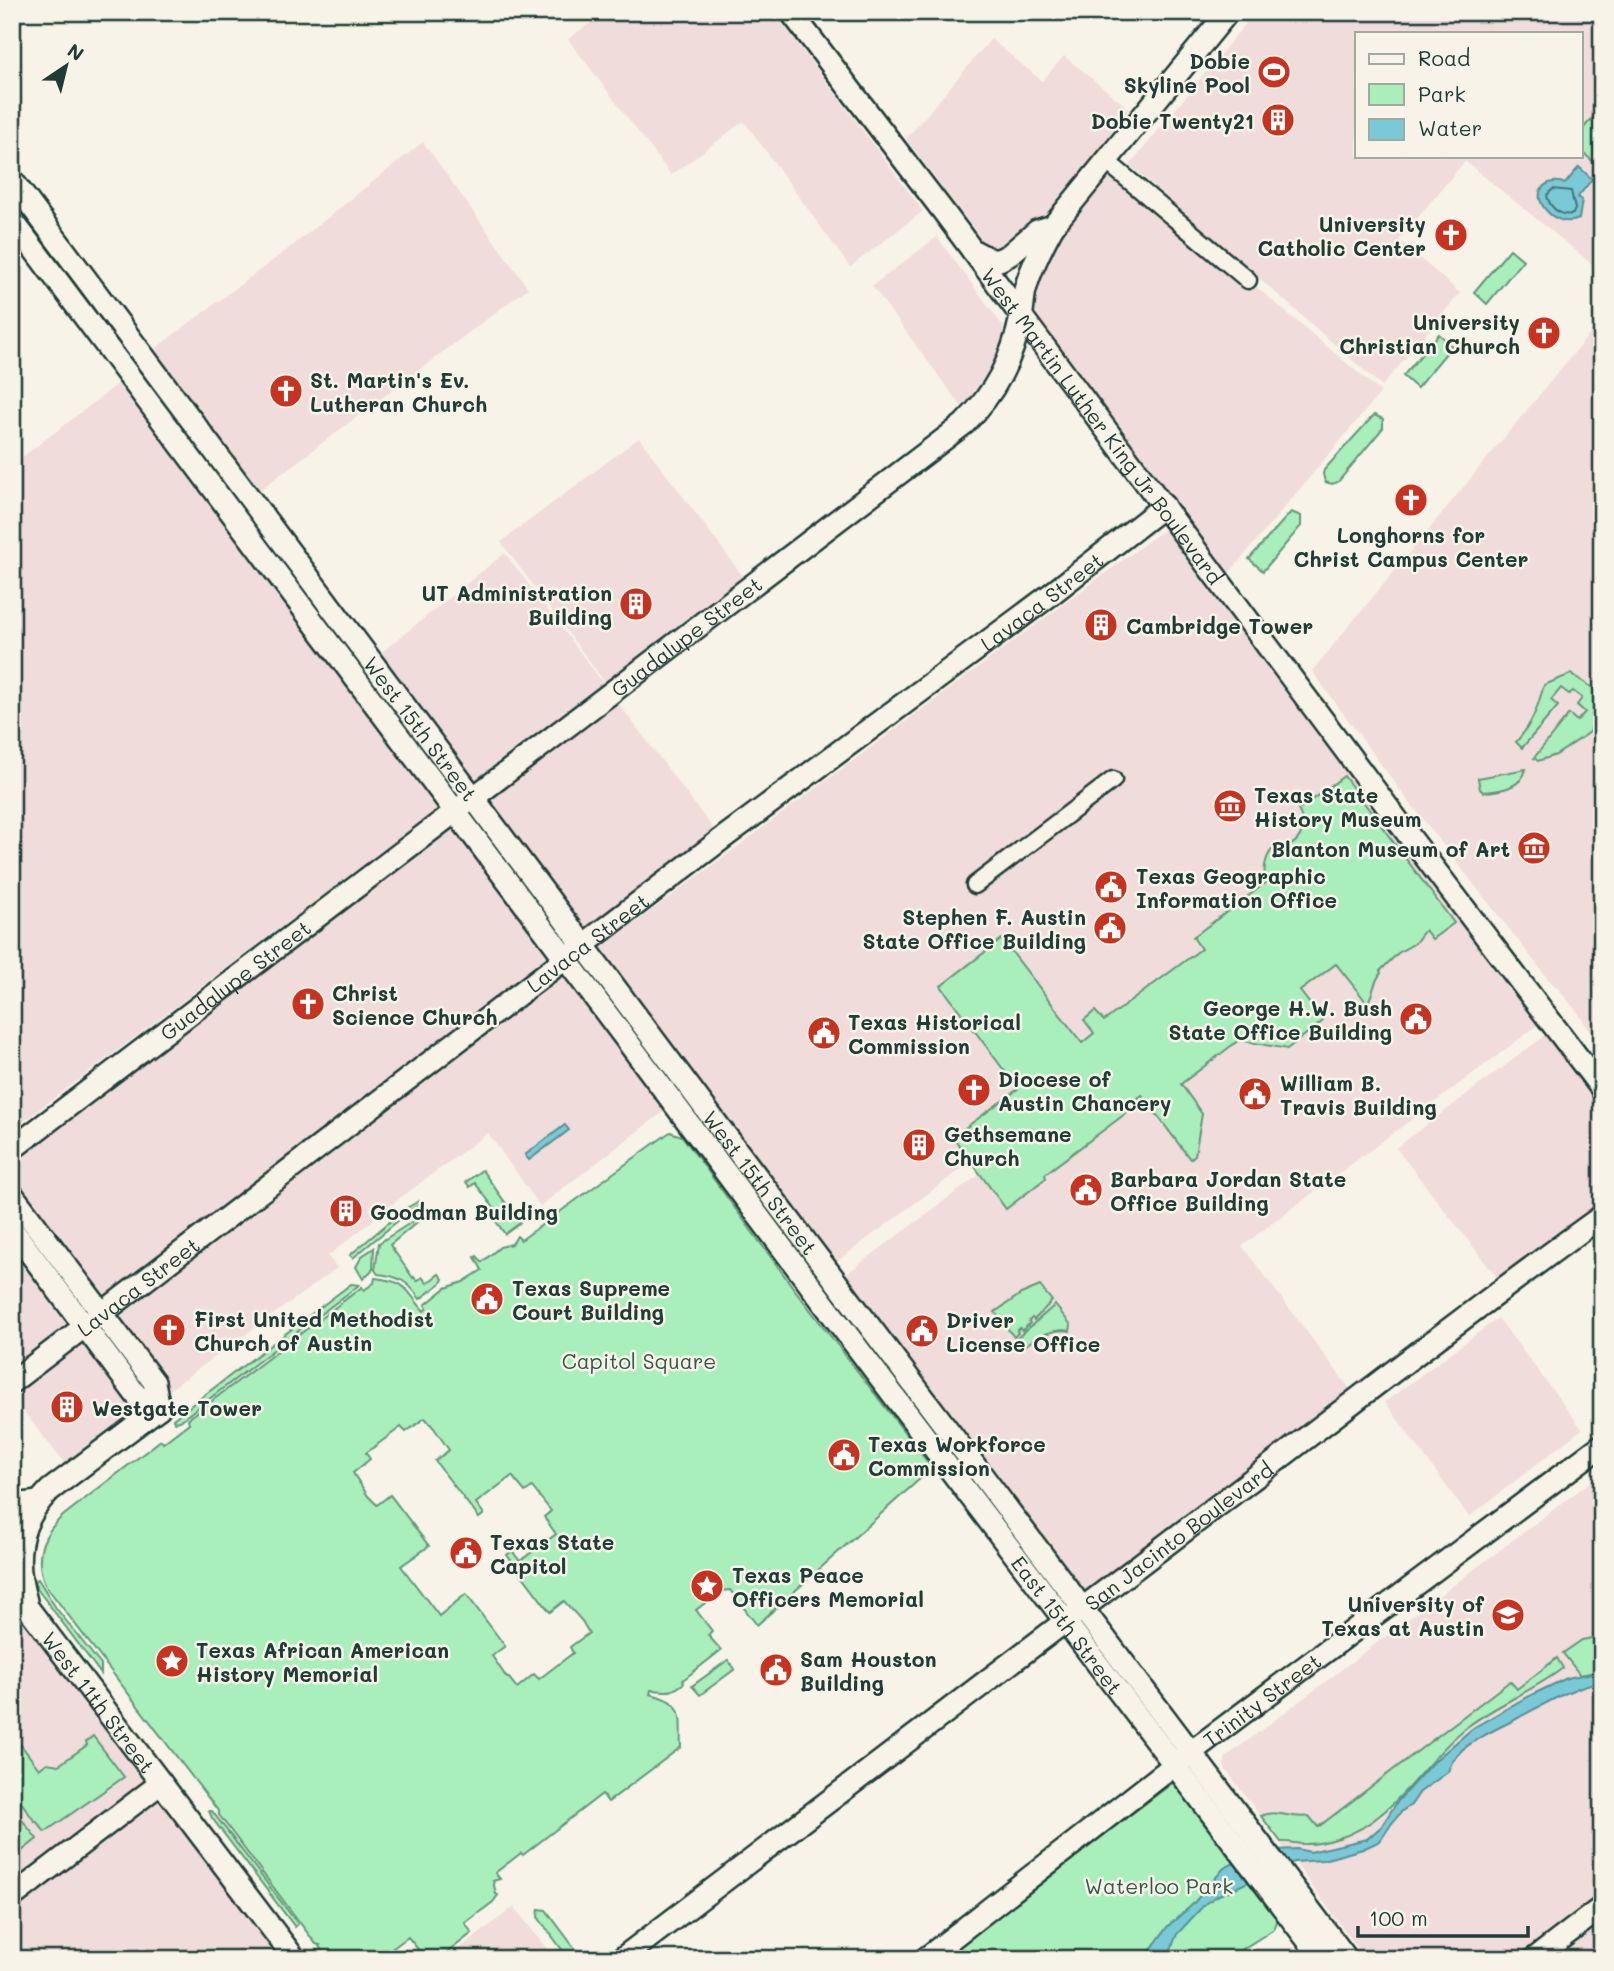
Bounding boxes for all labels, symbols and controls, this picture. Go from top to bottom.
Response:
north arrow [32,32,102,102]
legend [1355,32,1582,158]
text: N [63,37,89,66]
text: Road [1418,44,1470,71]
place label: Dobie Skyline Pool [1124,47,1250,99]
sports icon: Dobie Skyline Pool [1255,53,1293,91]
text: Park [1418,80,1466,107]
building icon: Dobie Twenty21 [1259,101,1297,139]
place label: Dobie Twenty21 [1091,107,1254,135]
text: Water [1418,114,1482,141]
place label: University Catholic Center [1257,210,1426,261]
church icon: University Catholic Center [1432,216,1470,254]
street label: West Martin Luther King Jr Boulevard [976,262,1230,589]
place label: University Christian Church [1339,308,1520,359]
church icon: University Christian Church [1525,314,1563,352]
place label: St. Martin's Ev. Lutheran Church [310,366,487,417]
church icon: St. Martin's Ev. Lutheran Church [267,372,305,410]
church icon: Longhorns for Christ Campus Center [1392,481,1430,519]
place label: Longhorns for Christ Campus Center [1294,521,1528,572]
street label: Lavaca Street [974,546,1108,656]
street label: Guadalupe Street [605,570,767,702]
place label: UT Administration Building [421,579,612,630]
building icon: UT Administration Building [617,585,655,623]
building icon: Cambridge Tower [1082,606,1120,644]
place label: Cambridge Tower [1126,612,1313,639]
street label: West 15th Street [358,650,484,806]
place label: Texas State History Museum [1254,781,1421,833]
museum icon: Texas State History Museum [1211,787,1249,825]
museum icon: Blanton Museum of Art [1515,829,1553,867]
place label: Blanton Museum of Art [1271,835,1510,862]
place label: Texas Geographic Information Office [1136,862,1337,913]
public building icon: Texas Geographic Information Office [1092,868,1130,906]
street label: Lavaca Street [520,887,654,998]
place label: Stephen F. Austin State Office Building [863,903,1086,954]
public building icon: Stephen F. Austin State Office Building [1091,909,1129,947]
street label: Guadalupe Street [154,913,316,1046]
place label: Christ Science Church [332,979,498,1030]
church icon: Christ Science Church [289,985,327,1023]
place label: George H.W. Bush State Office Building [1169,994,1392,1045]
public building icon: George H.W. Bush State Office Building [1397,1000,1435,1038]
place label: Texas Historical Commission [848,1008,1021,1059]
public building icon: Texas Historical Commission [805,1014,843,1052]
place label: Diocese of Austin Chancery [998,1065,1171,1117]
place label: William B. Travis Building [1280,1069,1437,1120]
church icon: Diocese of Austin Chancery [955,1071,993,1109]
public building icon: William B. Travis Building [1236,1075,1274,1113]
street label: West 15th Street [698,1104,824,1260]
place label: Gethsemane Church [944,1120,1071,1171]
building icon: Gethsemane Church [900,1126,938,1164]
place label: Barbara Jordan State Office Building [1110,1165,1346,1216]
public building icon: Barbara Jordan State Office Building [1067,1171,1105,1209]
building icon: Goodman Building [327,1192,365,1230]
place label: Goodman Building [370,1198,558,1225]
street label: Lavaca Street [71,1230,204,1341]
place label: Texas Supreme Court Building [512,1274,670,1325]
public building icon: Texas Supreme Court Building [468,1280,506,1318]
place label: First United Methodist Church of Austin [194,1305,434,1356]
place label: Driver License Office [946,1306,1100,1357]
church icon: First United Methodist Church of Austin [150,1311,188,1349]
public building icon: Driver License Office [903,1312,941,1350]
park label: Capitol Square [562,1347,716,1374]
building icon: Westgate Tower [48,1388,86,1426]
place label: Westgate Tower [92,1394,262,1421]
place label: Texas Workforce Commission [868,1430,1046,1481]
public building icon: Texas Workforce Commission [825,1436,863,1474]
street label: San Jacinto Boulevard [1079,1455,1278,1616]
place label: Texas State Capitol [490,1528,614,1579]
public building icon: Texas State Capitol [447,1534,485,1572]
street label: East 15th Street [1006,1550,1129,1699]
place label: Texas Peace Officers Memorial [732,1561,924,1612]
place icon: Texas Peace Officers Memorial [688,1567,726,1605]
place label: University of Texas at Austin [1321,1590,1485,1641]
school or university icon: University of Texas at Austin [1489,1596,1527,1634]
street label: West 11th Street [37,1625,162,1778]
place label: Texas African American History Memorial [196,1636,449,1688]
place icon: Texas African American History Memorial [153,1642,191,1680]
place label: Sam Houston Building [800,1645,937,1696]
street label: Trinity Street [1197,1646,1326,1752]
public building icon: Sam Houston Building [757,1651,795,1689]
park label: Waterloo Park [1085,1872,1233,1899]
scale bar [1358,1894,1528,1938]
text: 100 m [1369,1904,1428,1931]

